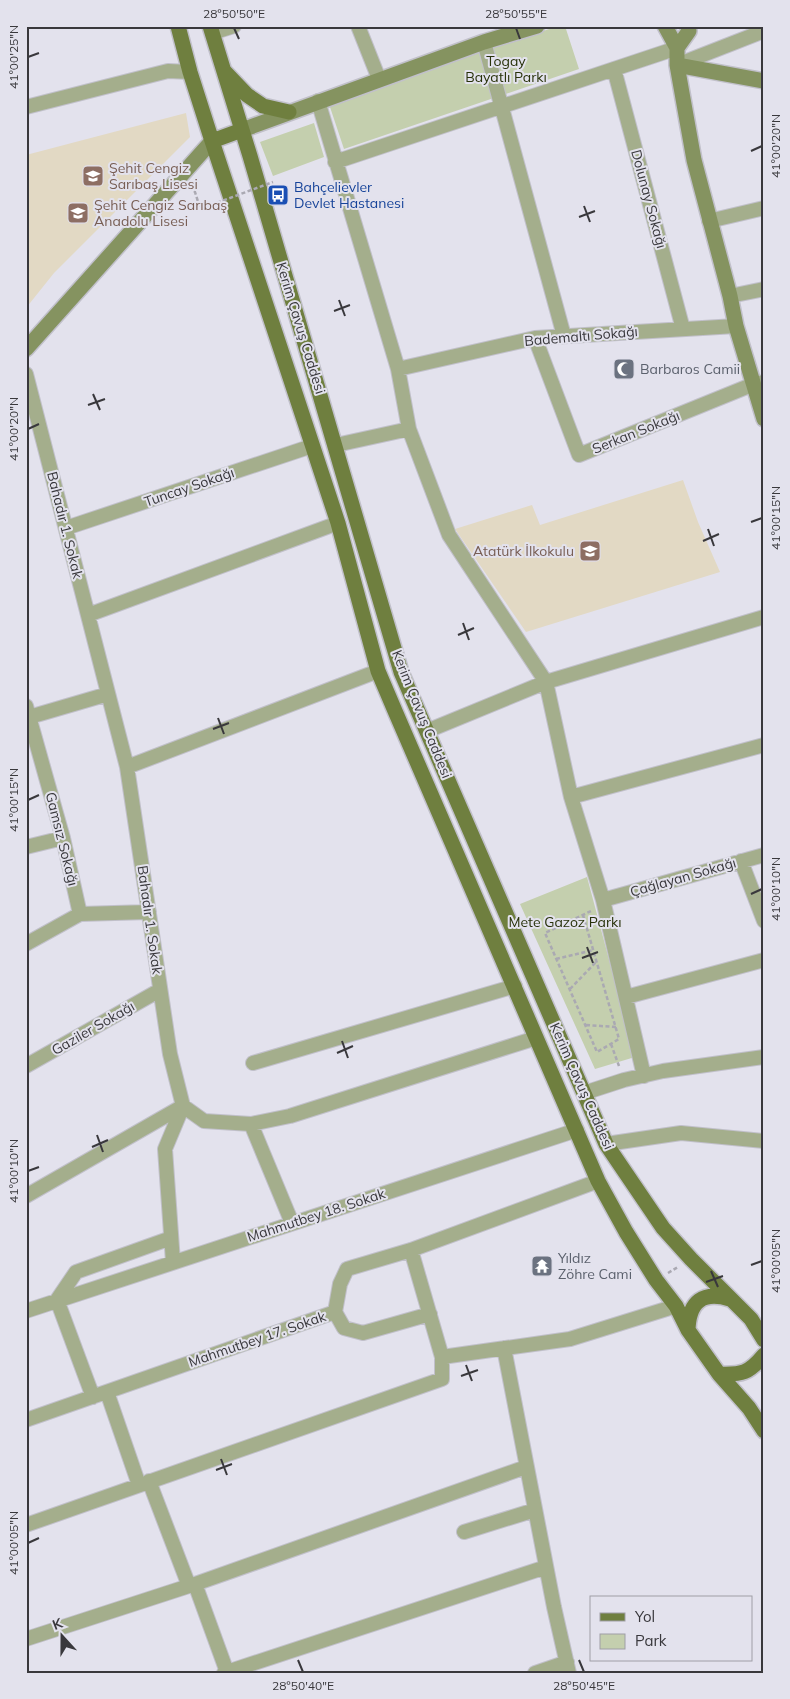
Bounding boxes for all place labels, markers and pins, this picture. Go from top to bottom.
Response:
place label: Şehit Cengiz Sarıbaş Lisesi [109,159,198,193]
school or university icon: Şehit Cengiz Sarıbaş Lisesi [81,164,105,188]
place label: Bahçelievler Devlet Hastanesi [294,178,404,212]
bus stop icon: Bahçelievler Devlet Hastanesi [266,183,290,207]
place label: Şehit Cengiz Sarıbaş Anadolu Lisesi [94,196,227,230]
school or university icon: Şehit Cengiz Sarıbaş Anadolu Lisesi [66,201,90,225]
mosque icon: Barbaros Camii [612,357,636,381]
place label: Barbaros Camii [640,360,740,378]
school or university icon: Atatürk İlkokulu [578,539,602,563]
place label: Atatürk İlkokulu [473,542,574,560]
place label: Yıldız Zöhre Cami [557,1249,632,1283]
temple icon: Yıldız Zöhre Cami [530,1254,554,1278]

